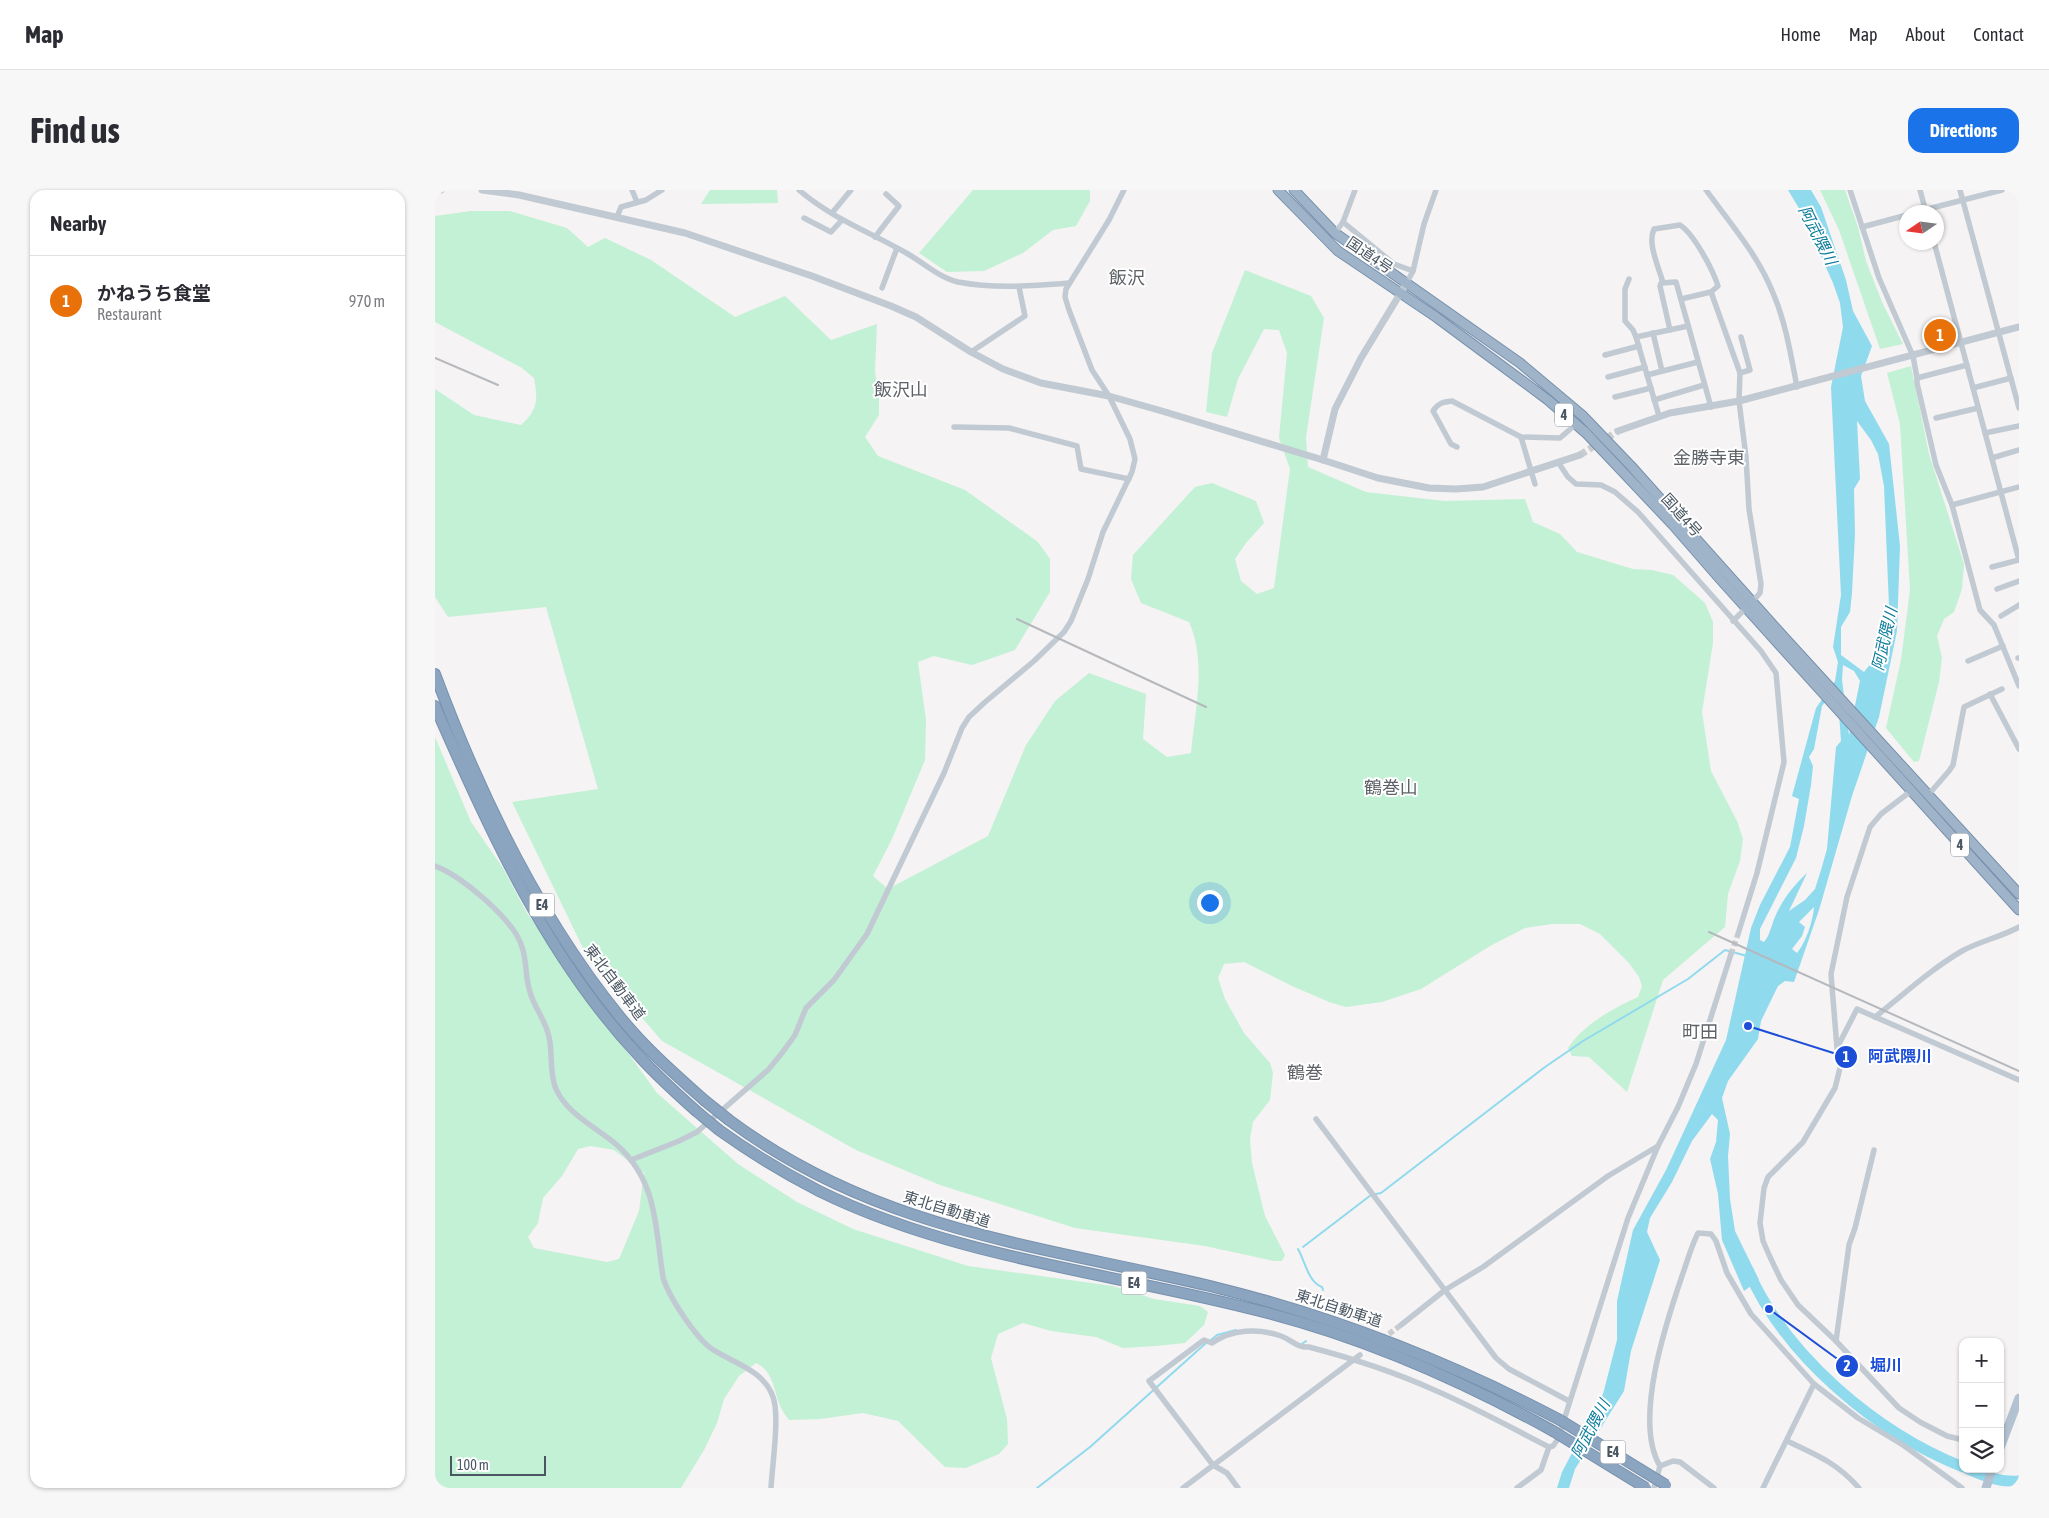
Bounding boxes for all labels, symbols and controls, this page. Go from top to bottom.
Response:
text: Map [25,21,64,48]
text: Home [1781,24,1821,45]
text: Map [1849,24,1878,45]
text: About [1906,24,1945,45]
text: Contact [1973,24,2024,45]
button: Directions [1908,108,2019,153]
text: Find us [30,110,120,150]
water label: 阿武隈川 [1795,202,1841,269]
north arrow [1899,205,1944,250]
text: Nearby [50,211,106,235]
street label: 国道4号 [1344,233,1396,277]
district label: 飯沢 [1109,267,1145,288]
text: かねうち食堂 [97,282,211,304]
text: 1 [62,292,70,310]
text: 970 m [349,292,385,310]
text: Restaurant [97,305,162,323]
pin: 1 [1924,316,1956,354]
district label: 飯沢山 [874,379,928,400]
road number: 4 [1555,404,1573,426]
district label: 金勝寺東 [1673,447,1745,468]
street label: 国道4号 [1658,490,1706,540]
water label: 阿武隈川 [1868,604,1900,672]
district label: 鶴巻山 [1364,777,1418,798]
road number: 4 [1951,834,1969,856]
your location [1197,890,1223,916]
road number: E4 [529,894,555,916]
street label: 東北自動車道 [581,941,649,1023]
district label: 町田 [1682,1021,1718,1042]
callout: 阿武隈川 [1833,1041,1942,1072]
text: 阿武隈川 [1868,1047,1932,1065]
text: 1 [1842,1048,1850,1065]
district label: 鶴巻 [1287,1062,1323,1083]
street label: 東北自動車道 [901,1188,993,1230]
road number: E4 [1121,1272,1147,1294]
street label: 東北自動車道 [1294,1286,1384,1330]
map controls [1959,1338,2004,1473]
button: + [1959,1338,2004,1383]
callout: 堀川 [1835,1350,1912,1381]
text: 堀川 [1870,1356,1902,1374]
text: 2 [1843,1357,1851,1374]
button: − [1959,1383,2004,1428]
water label: 阿武隈川 [1567,1395,1614,1461]
button: layers [1959,1428,2004,1473]
road number: E4 [1601,1440,1625,1464]
scale bar [450,1453,546,1476]
text: 100 m [457,1457,489,1473]

